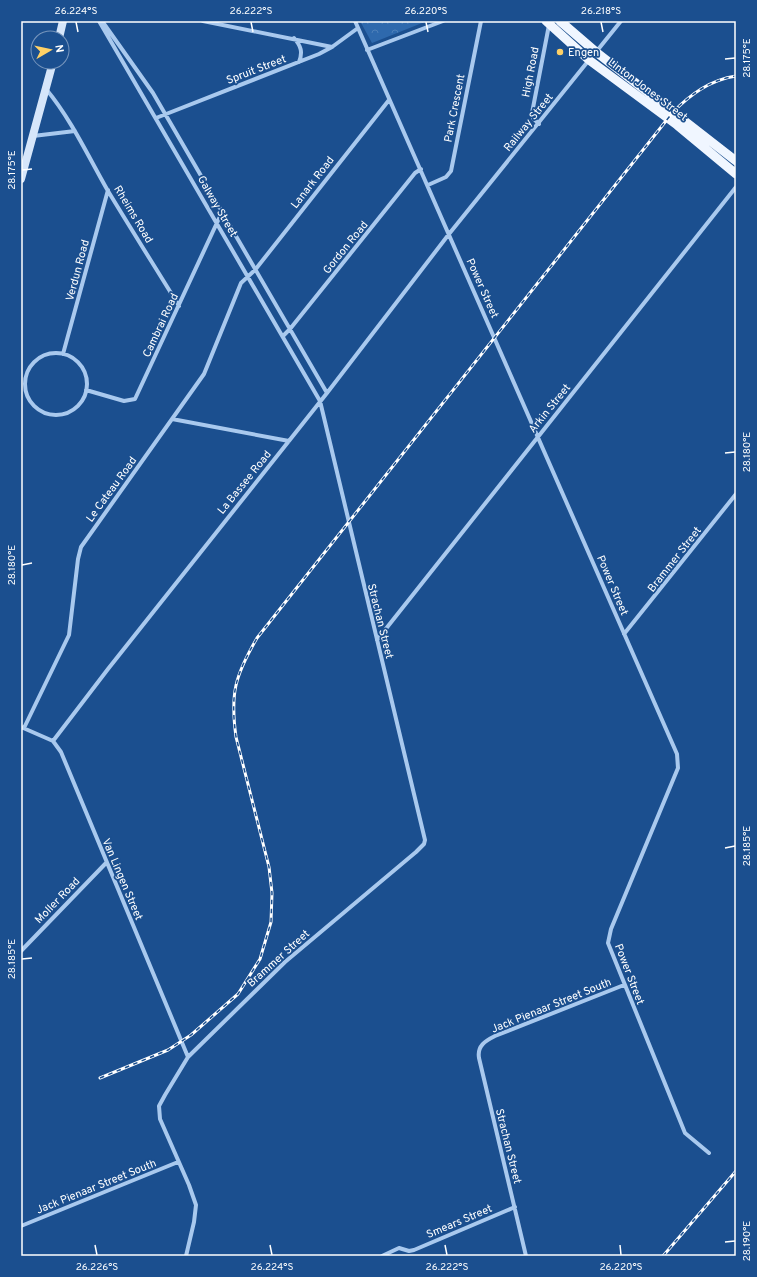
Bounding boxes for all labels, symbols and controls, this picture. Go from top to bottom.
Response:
text: 26.224°S [55,5,97,18]
text: 26.222°S [230,5,272,18]
text: 26.220°S [404,5,448,18]
text: 26.218°S [581,5,621,18]
north arrow [30,30,70,70]
text: 28.175°E [741,38,754,78]
text: N [51,44,66,54]
street label: High Road [519,46,543,99]
place label: Engen [568,46,599,60]
marker: Engen [555,47,565,57]
street label: Spruit Street [224,52,288,88]
street label: Linton Jones Street [605,55,690,124]
street label: Park Crescent [442,73,468,143]
street label: Railway Street [501,91,557,155]
text: 28.175°E [6,150,19,190]
street label: Lanark Road [288,154,338,212]
street label: Galway Street [194,173,240,240]
street label: Rheims Road [110,183,156,246]
street label: Gordon Road [320,218,371,277]
street label: Verdun Road [63,238,93,302]
street label: Power Street [463,256,501,320]
street label: Cambrai Road [140,291,182,360]
street label: Arkin Street [526,381,574,436]
text: 28.180°E [741,432,754,472]
street label: La Bassee Road [215,448,275,517]
street label: Le Cateau Road [83,454,140,525]
street label: Brammer Street [645,524,705,595]
text: 28.180°E [6,545,19,585]
street label: Power Street [593,553,631,618]
street label: Strachan Street [364,582,396,660]
text: 28.185°E [741,826,754,866]
street label: Van Lingen Street [99,836,146,922]
street label: Moller Road [32,875,83,927]
street label: Brammer Street [245,927,313,990]
text: 28.185°E [6,939,19,979]
street label: Power Street [611,942,647,1007]
street label: Jack Pienaar Street South [489,975,613,1036]
street label: Strachan Street [492,1107,524,1185]
street label: Jack Pienaar Street South [34,1156,158,1217]
street label: Smears Street [424,1202,494,1242]
text: 28.190°E [741,1221,754,1261]
text: 26.226°S [76,1261,118,1274]
text: 26.224°S [251,1261,293,1274]
text: 26.222°S [426,1261,468,1274]
text: 26.220°S [599,1261,643,1274]

